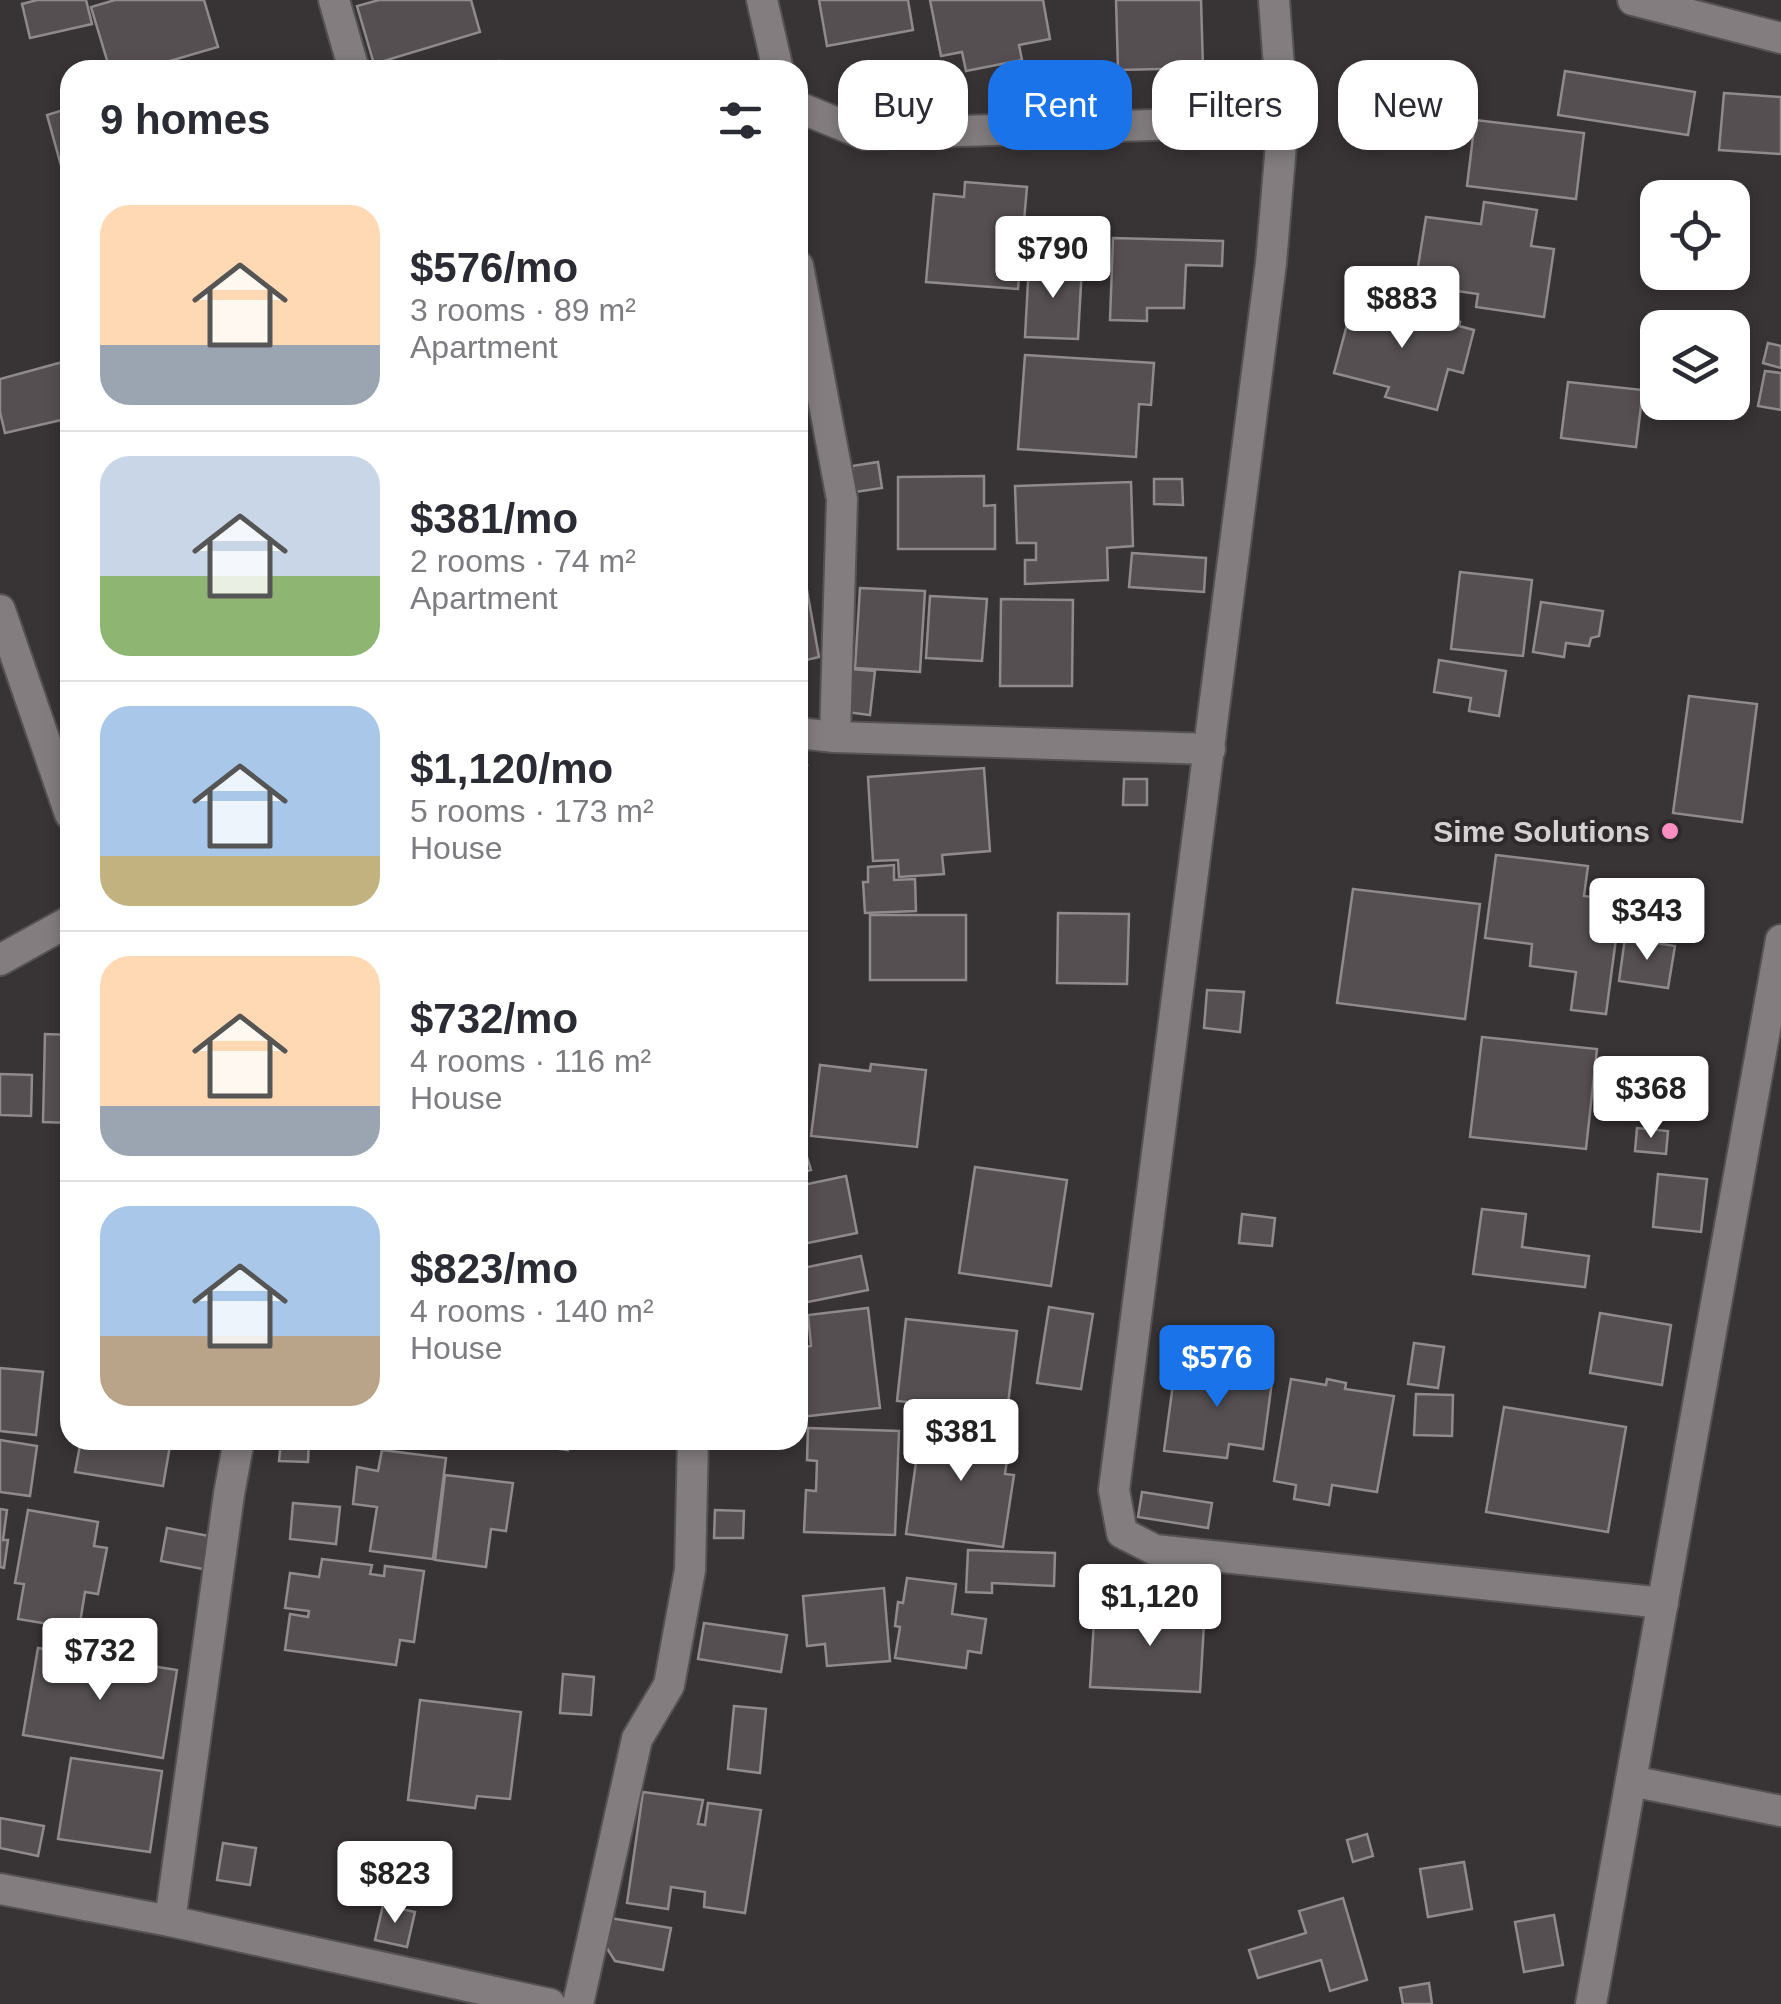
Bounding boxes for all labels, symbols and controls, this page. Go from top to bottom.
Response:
chip: Buy [838,60,968,150]
chip: Rent [988,60,1132,150]
chip: Filters [1152,60,1318,150]
chip: New [1338,60,1478,150]
icon: filters [713,93,768,148]
text: 9 homes [100,96,270,143]
map controls [1640,180,1750,420]
button: locate [1640,180,1750,290]
pin: $790 [994,216,1112,301]
text: $790 [1017,230,1089,266]
text: $576/mo [410,244,578,291]
icon: home [180,245,300,365]
pin: $883 [1343,266,1461,351]
text: $883 [1366,280,1438,316]
text: 3 rooms · 89 m² [410,292,636,328]
button: layers [1640,310,1750,420]
text: Apartment [410,329,558,365]
text: $381/mo [410,495,578,542]
icon: home [180,496,300,616]
text: 2 rooms · 74 m² [410,543,636,579]
text: Apartment [410,580,558,616]
text: $1,120/mo [410,745,613,792]
icon: home [180,746,300,866]
text: 5 rooms · 173 m² [410,793,654,829]
place label: Sime Solutions [1433,815,1650,848]
marker: Sime Solutions [1659,820,1681,842]
text: House [410,830,503,866]
pin: $343 [1588,878,1706,963]
text: $343 [1611,892,1683,928]
text: $732/mo [410,995,578,1042]
icon: home [180,996,300,1116]
text: 4 rooms · 116 m² [410,1043,651,1079]
pin: $368 [1592,1056,1710,1141]
text: $368 [1615,1070,1687,1106]
text: House [410,1080,503,1116]
text: $823/mo [410,1245,578,1292]
icon: home [180,1246,300,1366]
text: 4 rooms · 140 m² [410,1293,654,1329]
pin: $576 [1158,1325,1276,1410]
text: House [410,1330,503,1366]
text: $576 [1181,1339,1253,1375]
pin: $381 [902,1399,1020,1484]
text: $381 [925,1413,997,1449]
pin: $1,120 [1069,1564,1231,1649]
text: $1,120 [1101,1578,1199,1614]
pin: $732 [41,1618,159,1703]
text: $732 [64,1632,136,1668]
pin: $823 [336,1841,454,1926]
text: $823 [359,1855,431,1891]

